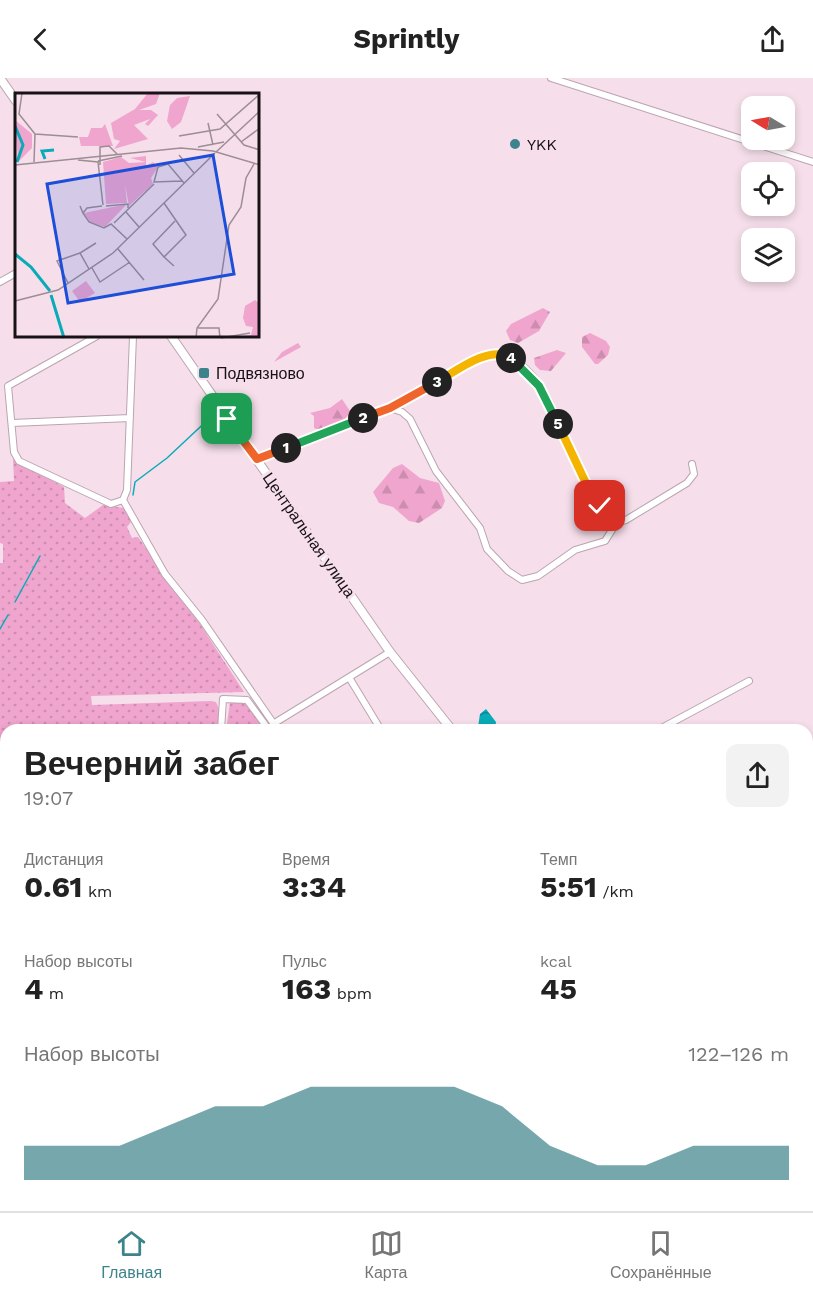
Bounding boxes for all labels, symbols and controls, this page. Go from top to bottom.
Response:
icon: back [24,23,57,56]
text: Sprintly [354,23,459,55]
icon: share [756,23,789,56]
inset map [15,93,260,338]
north arrow [741,96,795,150]
map controls [741,96,795,282]
place label: YKK [527,135,557,154]
marker: YKK [508,137,522,151]
button: locate [741,162,795,216]
button: layers [741,228,795,282]
pin: 4 [496,343,526,373]
text: 4 [506,348,516,367]
place label: Подвязново [216,364,305,383]
marker: Подвязново [197,366,211,380]
pin: 3 [422,367,452,397]
text: 3 [432,372,442,391]
pin [201,393,252,444]
icon: arrive [210,402,243,435]
pin: 2 [348,403,378,433]
text: 2 [358,408,368,427]
pin: 5 [543,409,573,439]
text: 5 [553,414,563,433]
pin: 1 [271,433,301,463]
text: 1 [283,438,289,457]
street label: Центральная улица [259,469,359,601]
pin [574,480,625,531]
icon: check [583,489,616,522]
text: Вечерний забег [24,744,280,783]
button: share [726,744,789,807]
text: 19:07 [24,786,73,810]
text: Дистанция [24,850,103,869]
text: Время [282,850,330,869]
text: Темп [540,850,577,869]
text: 0.61 [24,869,82,904]
text: 3:34 [282,869,346,904]
text: 5:51 [540,869,597,904]
text: km [82,882,112,901]
text: /km [597,882,634,901]
text: Набор высоты [24,952,132,971]
text: Пульс [282,952,327,971]
text: kcal [540,952,572,971]
text: 4 [24,971,43,1006]
text: 163 [282,971,331,1006]
text: 45 [540,971,577,1006]
text: m [43,984,64,1003]
text: bpm [331,984,372,1003]
text: Набор высоты [24,1042,160,1066]
text: 122–126 m [688,1042,789,1066]
tab: Главная [101,1227,162,1282]
tab: Карта [365,1227,407,1282]
tab: Сохранённые [610,1227,712,1282]

